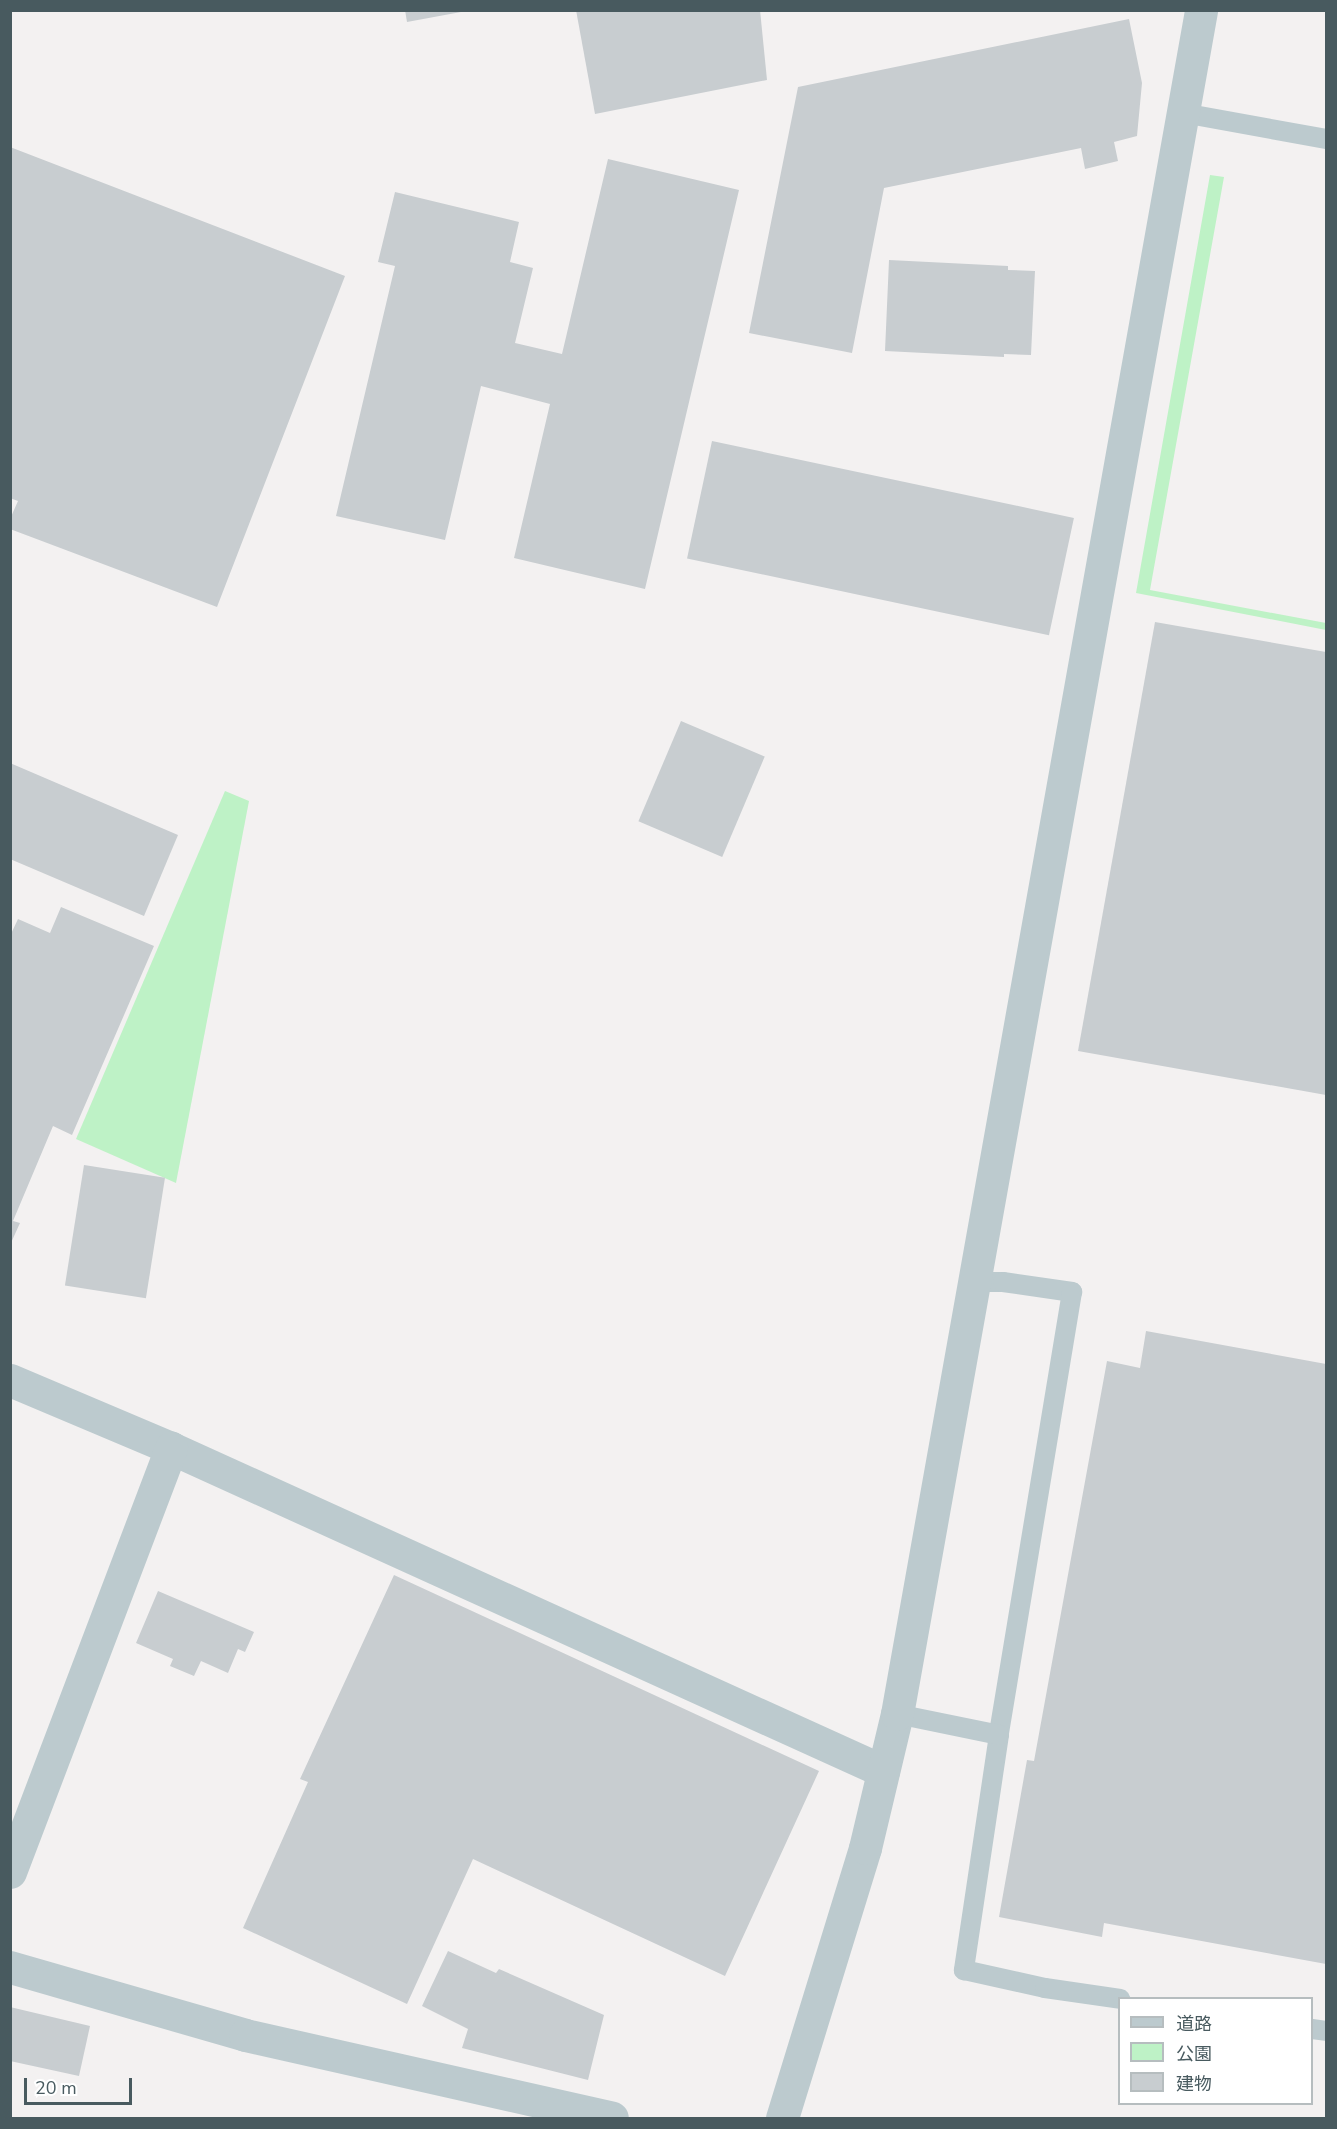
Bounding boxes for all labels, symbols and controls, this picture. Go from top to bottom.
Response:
legend [1118,1997,1313,2105]
text: 道路 [1176,2012,1212,2036]
text: 公園 [1176,2042,1212,2066]
scale bar [27,2066,135,2104]
text: 建物 [1176,2072,1212,2096]
text: 20 m [35,2076,77,2100]

